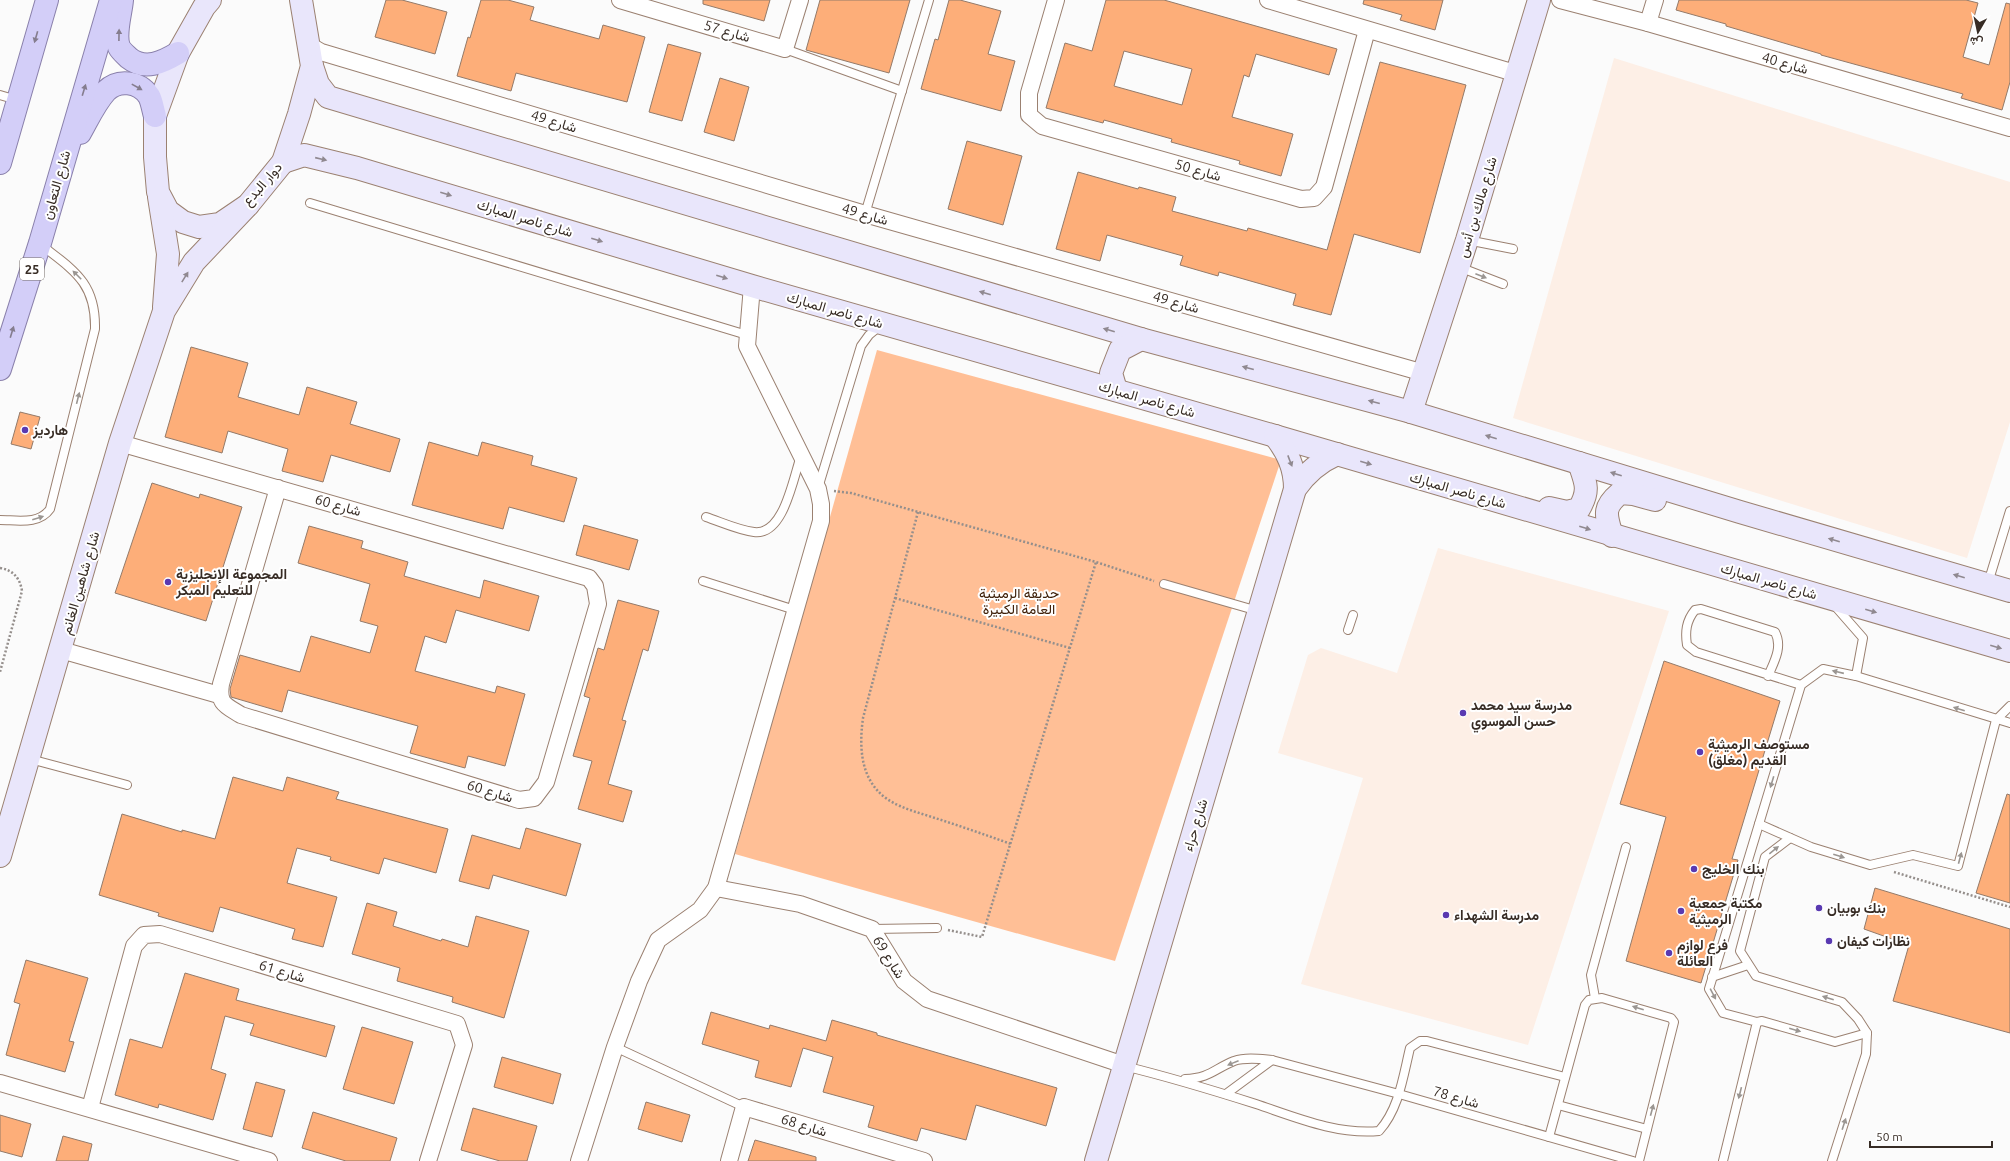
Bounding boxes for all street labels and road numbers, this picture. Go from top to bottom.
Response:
street label: شارع 57 [701,17,752,48]
street label: شارع 40 [1759,49,1810,80]
street label: شارع 49 [528,106,579,138]
street label: شارع التعاون [39,149,76,222]
street label: شارع مالك بن أنس [1454,155,1503,260]
street label: شارع 50 [1172,156,1223,187]
street label: دوار البدع [239,159,288,211]
street label: شارع ناصر المبارك [474,196,575,243]
street label: شارع 49 [839,200,890,231]
road number: 25 [20,258,44,280]
street label: شارع 49 [1150,288,1201,319]
street label: شارع ناصر المبارك [784,289,885,334]
street label: شارع ناصر المبارك [1096,378,1197,423]
street label: شارع ناصر المبارك [1407,469,1508,514]
street label: شارع 60 [312,491,363,522]
street label: شارع شاهين الغانم [58,530,105,637]
street label: شارع ناصر المبارك [1718,560,1819,605]
street label: شارع 60 [464,776,515,808]
street label: شارع حراء [1179,797,1213,854]
street label: شارع 69 [867,933,908,983]
street label: شارع 61 [256,956,307,988]
street label: شارع 78 [1430,1083,1481,1114]
street label: شارع 68 [778,1110,829,1142]

